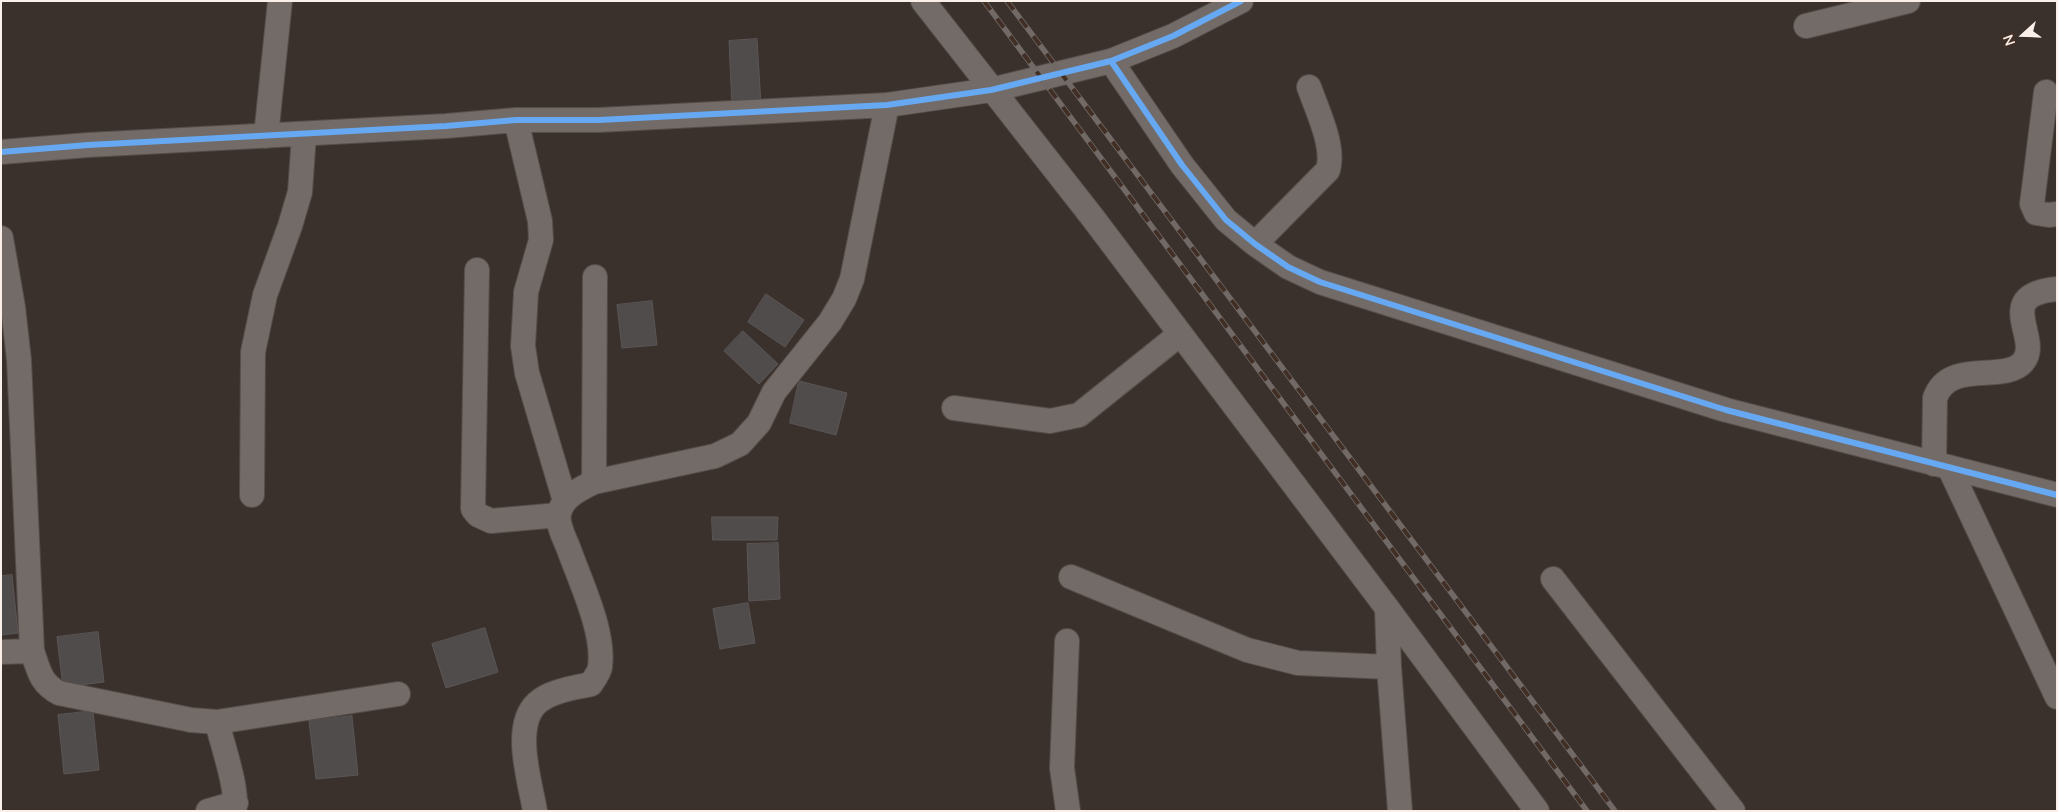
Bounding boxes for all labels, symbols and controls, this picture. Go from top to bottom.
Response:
north arrow [1998,10,2048,60]
text: N [1999,32,2019,48]

